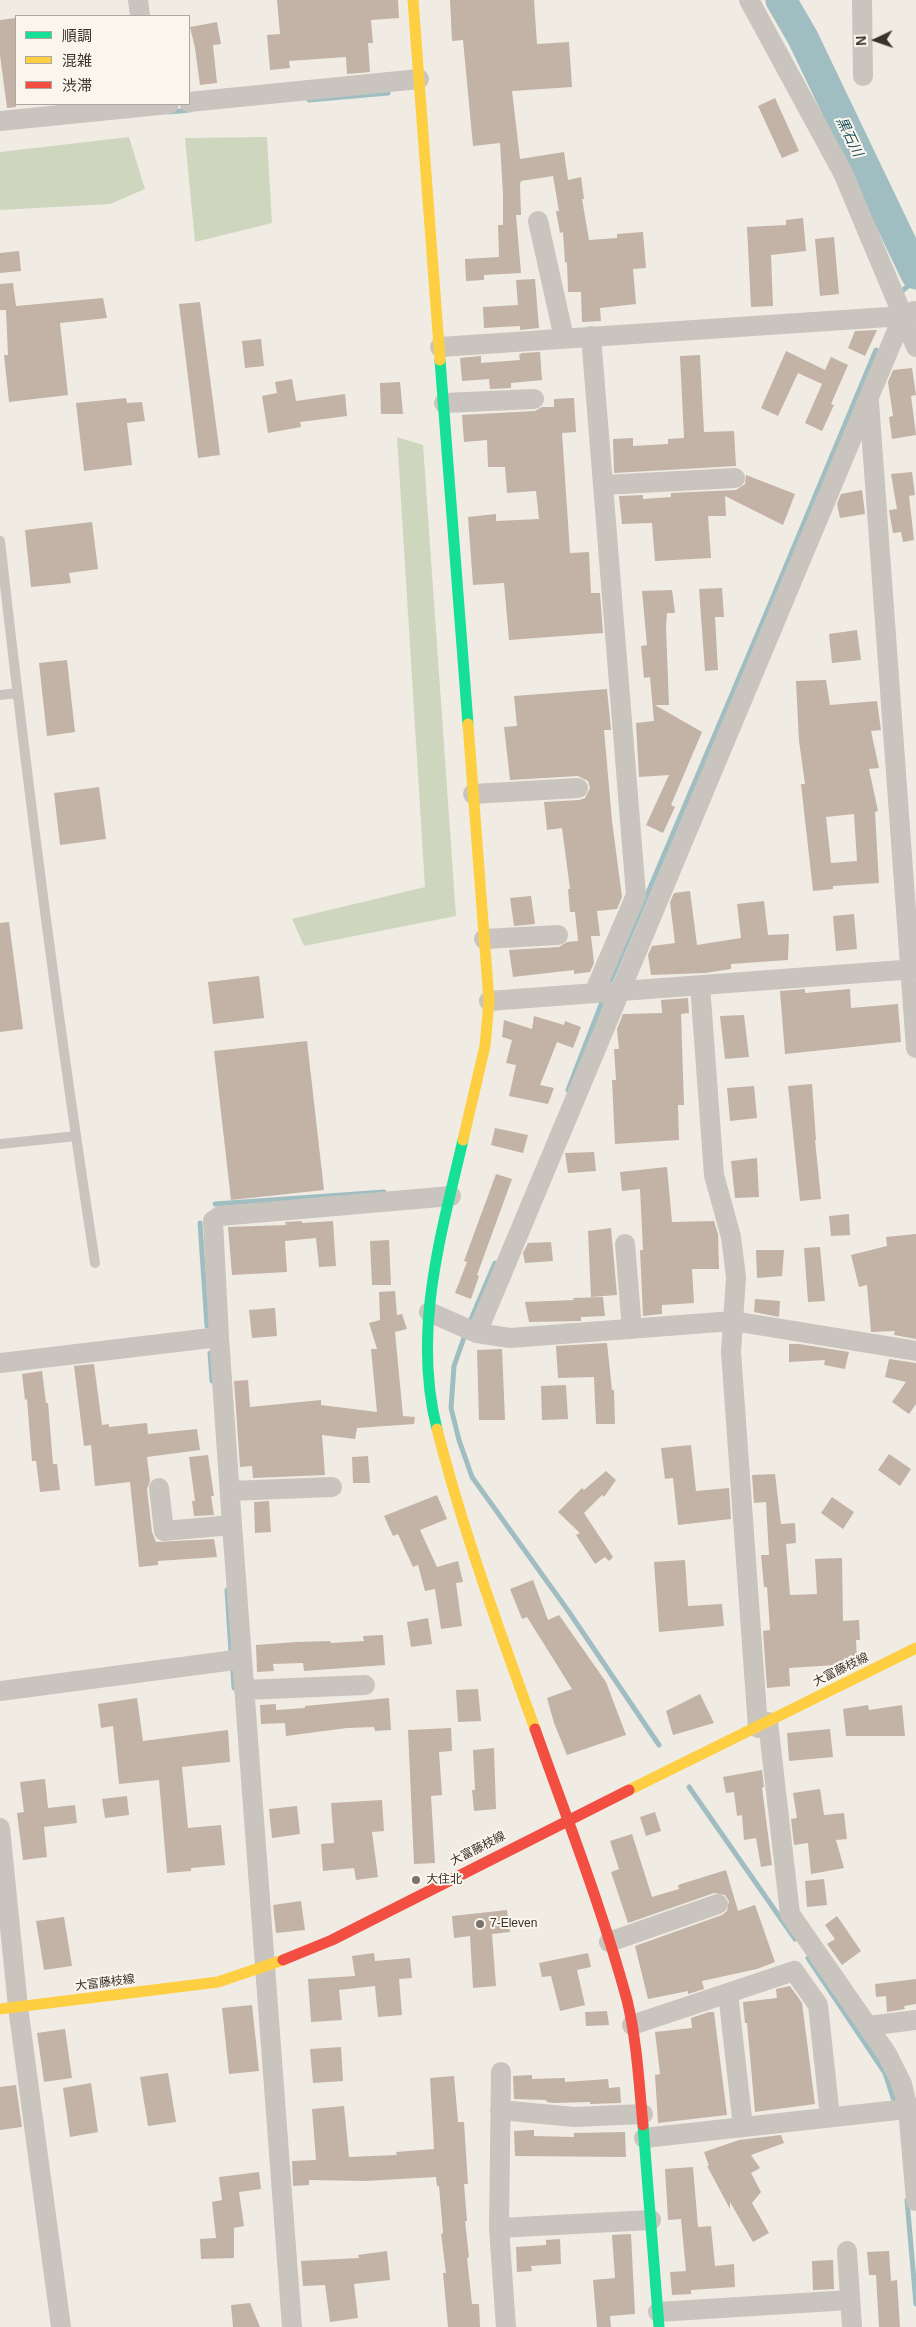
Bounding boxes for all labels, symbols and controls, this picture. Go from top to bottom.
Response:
legend [15,15,190,105]
north arrow [851,15,901,65]
text: 順調 [62,27,92,44]
text: N [853,35,869,46]
text: 混雑 [62,52,92,69]
text: 渋滞 [62,77,92,94]
water label: 黒石川 [832,114,866,160]
street label: 大富藤枝線 [811,1650,871,1690]
street label: 大富藤枝線 [448,1829,508,1869]
place label: 大住北 [426,1873,462,1887]
marker: 大住北 [410,1874,422,1886]
place label: 7-Eleven [490,1917,537,1931]
marker: 7-Eleven [474,1918,486,1930]
street label: 大富藤枝線 [74,1972,136,1994]

